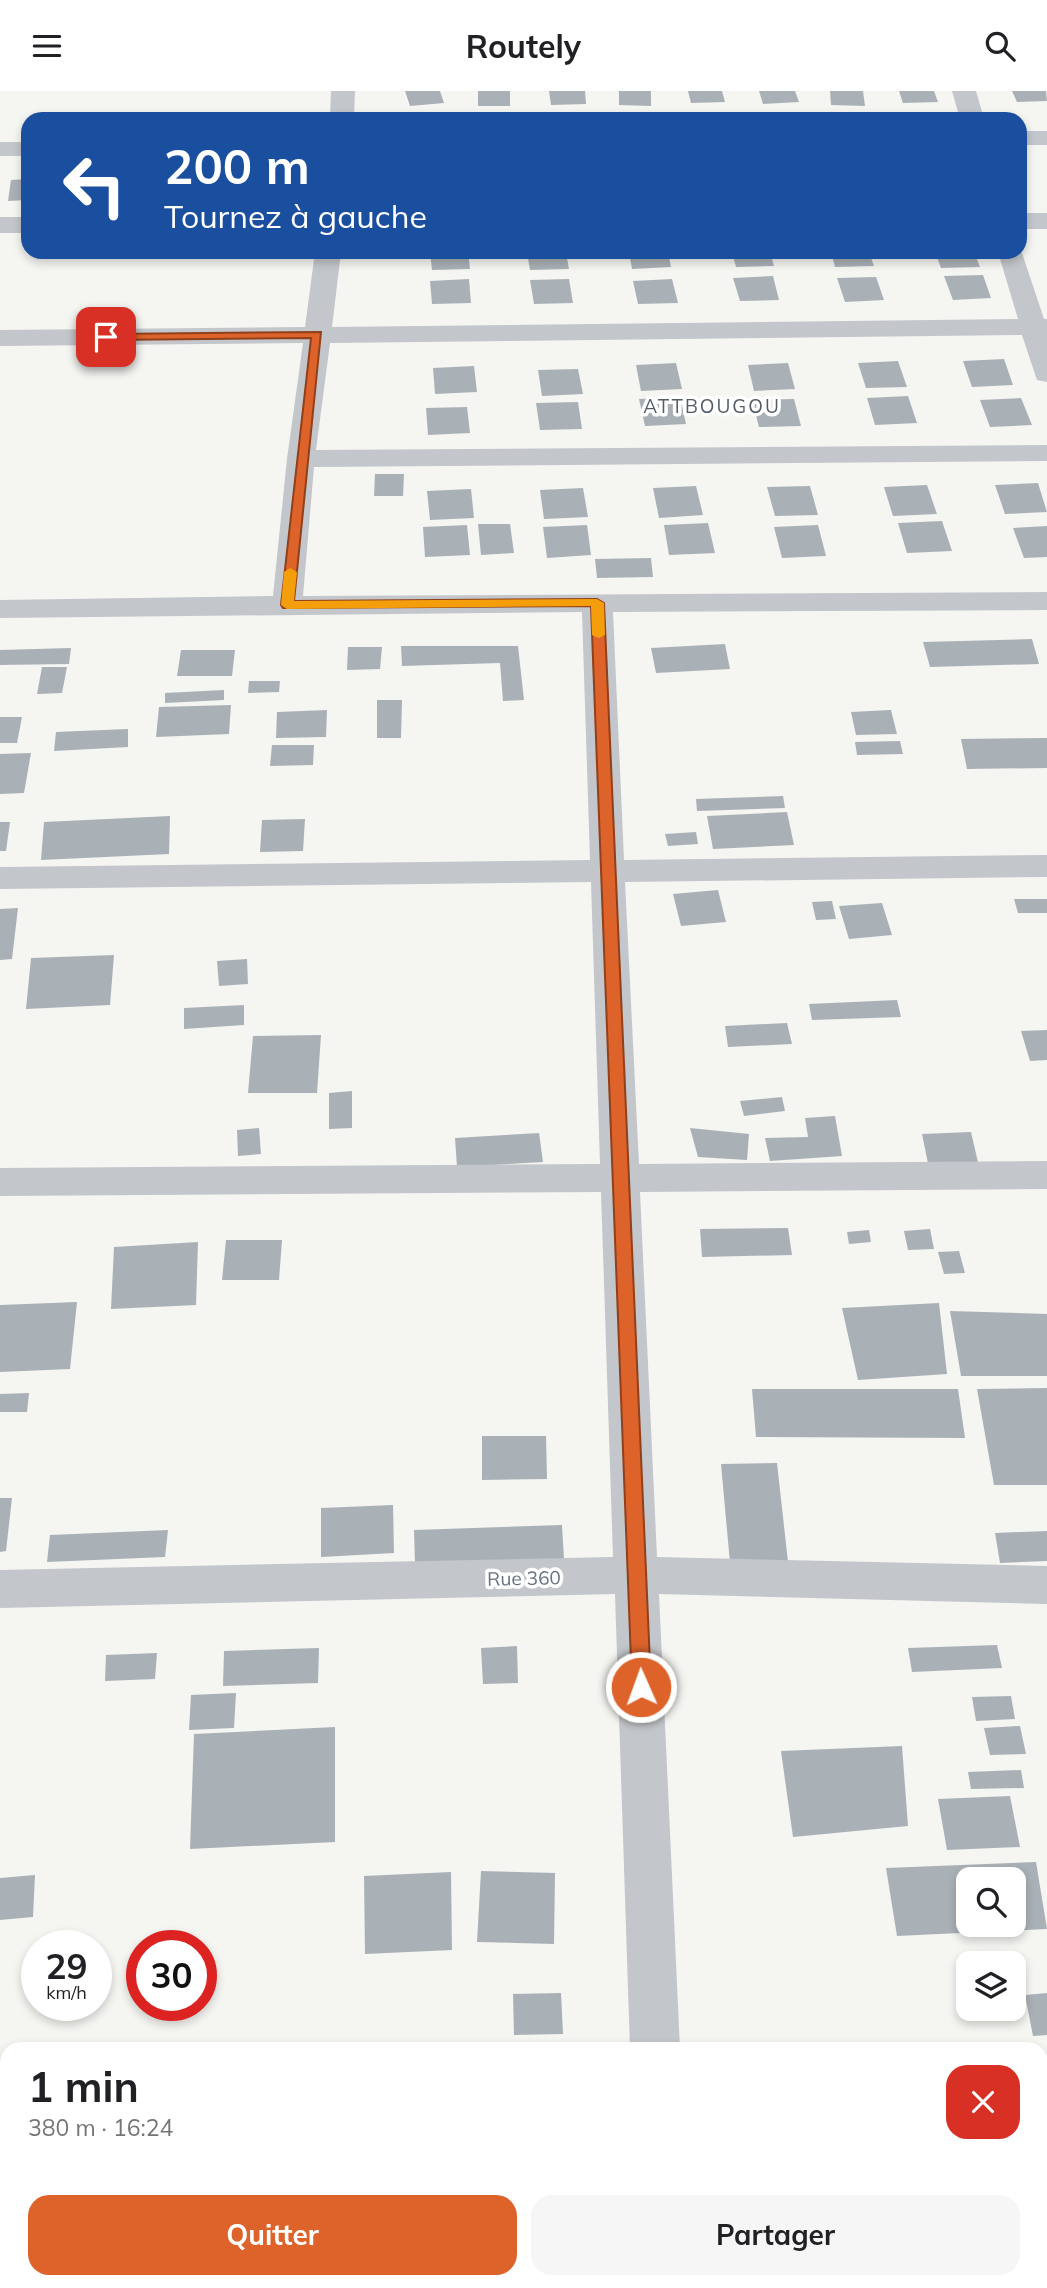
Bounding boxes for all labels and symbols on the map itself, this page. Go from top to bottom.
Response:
pin [76,307,136,367]
district label: ATTBOUGOU [643,394,781,418]
street label: Rue 360 [487,1565,561,1591]
position arrow [604,1650,678,1724]
speed limit sign: 30 [126,1930,217,2021]

